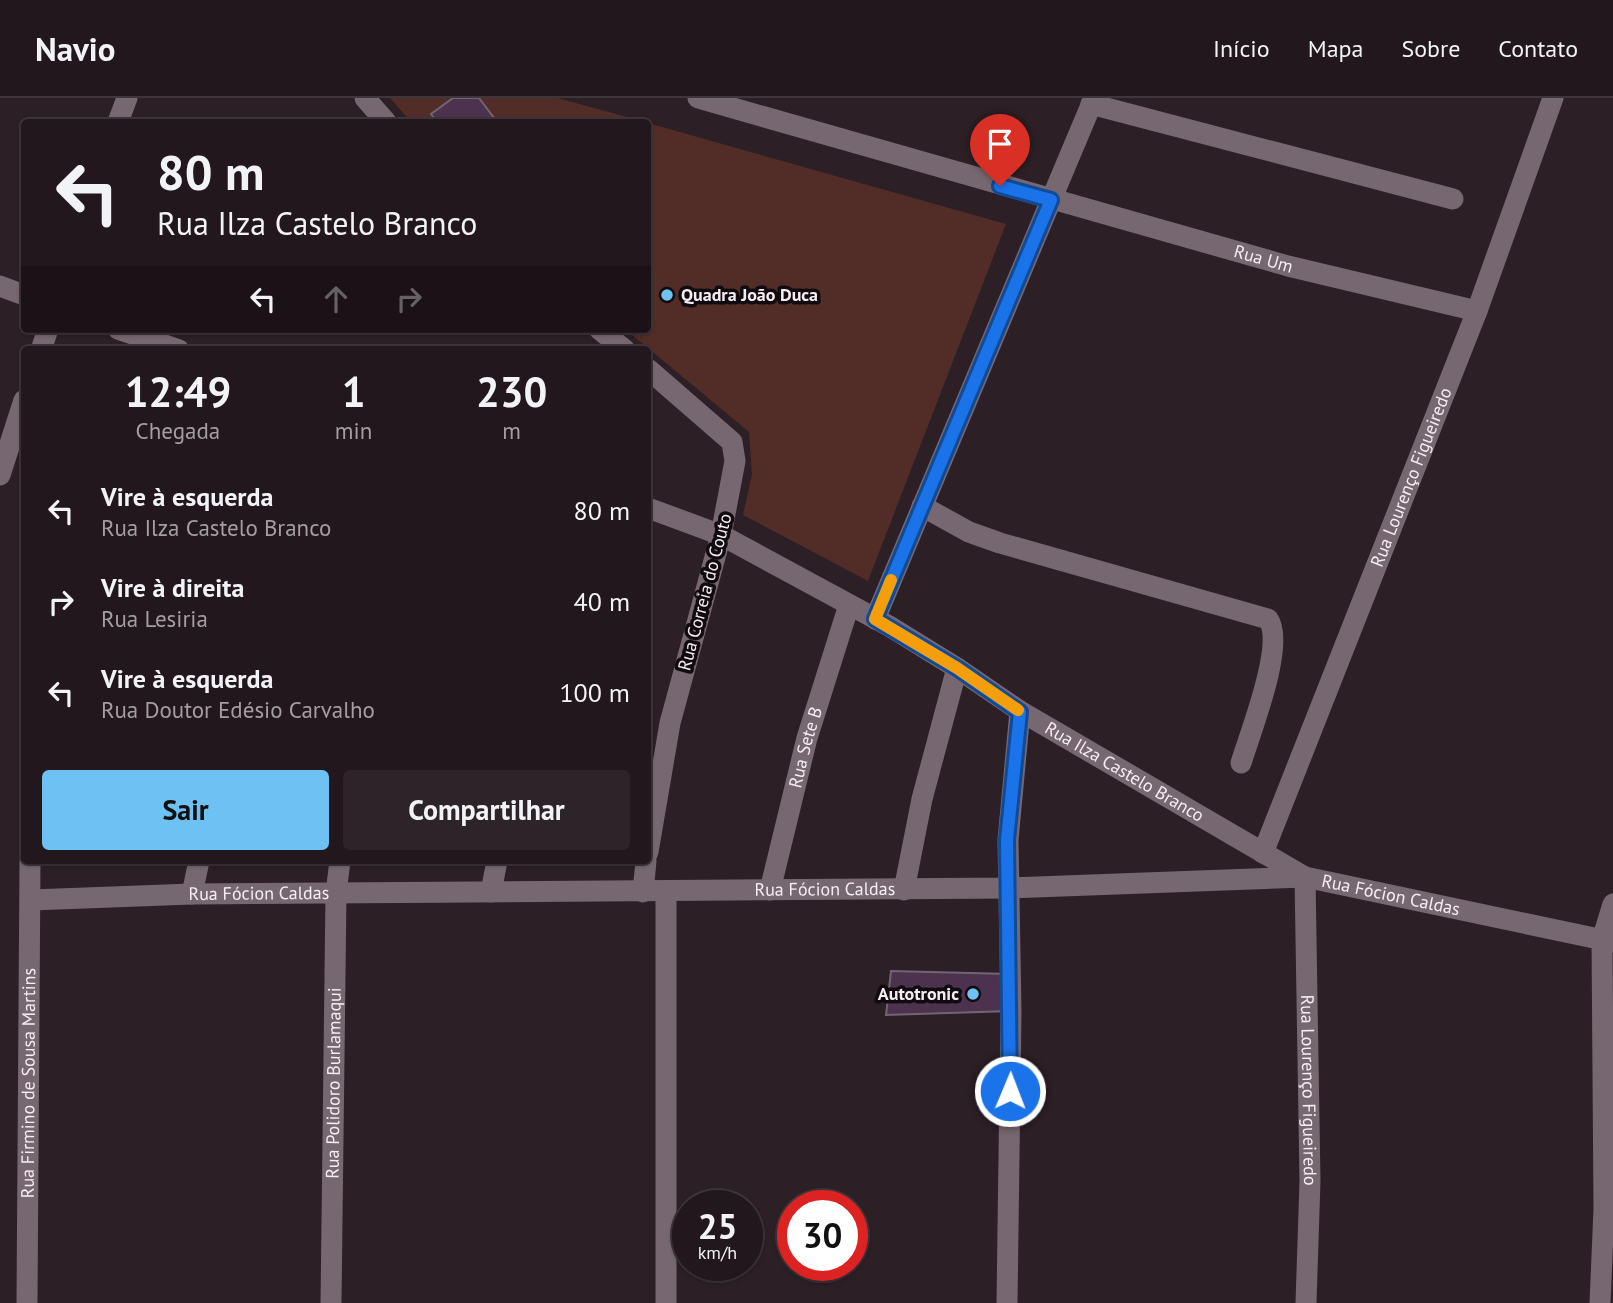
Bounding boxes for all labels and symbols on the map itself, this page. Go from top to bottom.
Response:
pin [970,114,1030,186]
street label: Rua Um [1231,239,1296,278]
place label: Quadra João Duca [681,283,818,306]
marker: Quadra João Duca [659,287,675,303]
street label: Rua Lourenço Figueiredo [1365,384,1457,570]
street label: Rua Correia do Couto [672,511,737,673]
street label: Rua Sete B [783,704,827,790]
street label: Rua Ilza Castelo Branco [1041,716,1208,827]
street label: Rua Fócion Caldas [1320,869,1462,920]
street label: Rua Fócion Caldas [754,877,895,901]
street label: Rua Fócion Caldas [188,881,329,905]
street label: Rua Firmino de Sousa Martins [16,968,40,1198]
place label: Autotronic [878,982,959,1005]
marker: Autotronic [965,986,981,1002]
street label: Rua Polidoro Burlamaqui [321,987,346,1179]
street label: Rua Lourenço Figueiredo [1296,994,1322,1186]
position arrow [973,1054,1047,1128]
speed limit sign: 30 [777,1190,868,1281]

